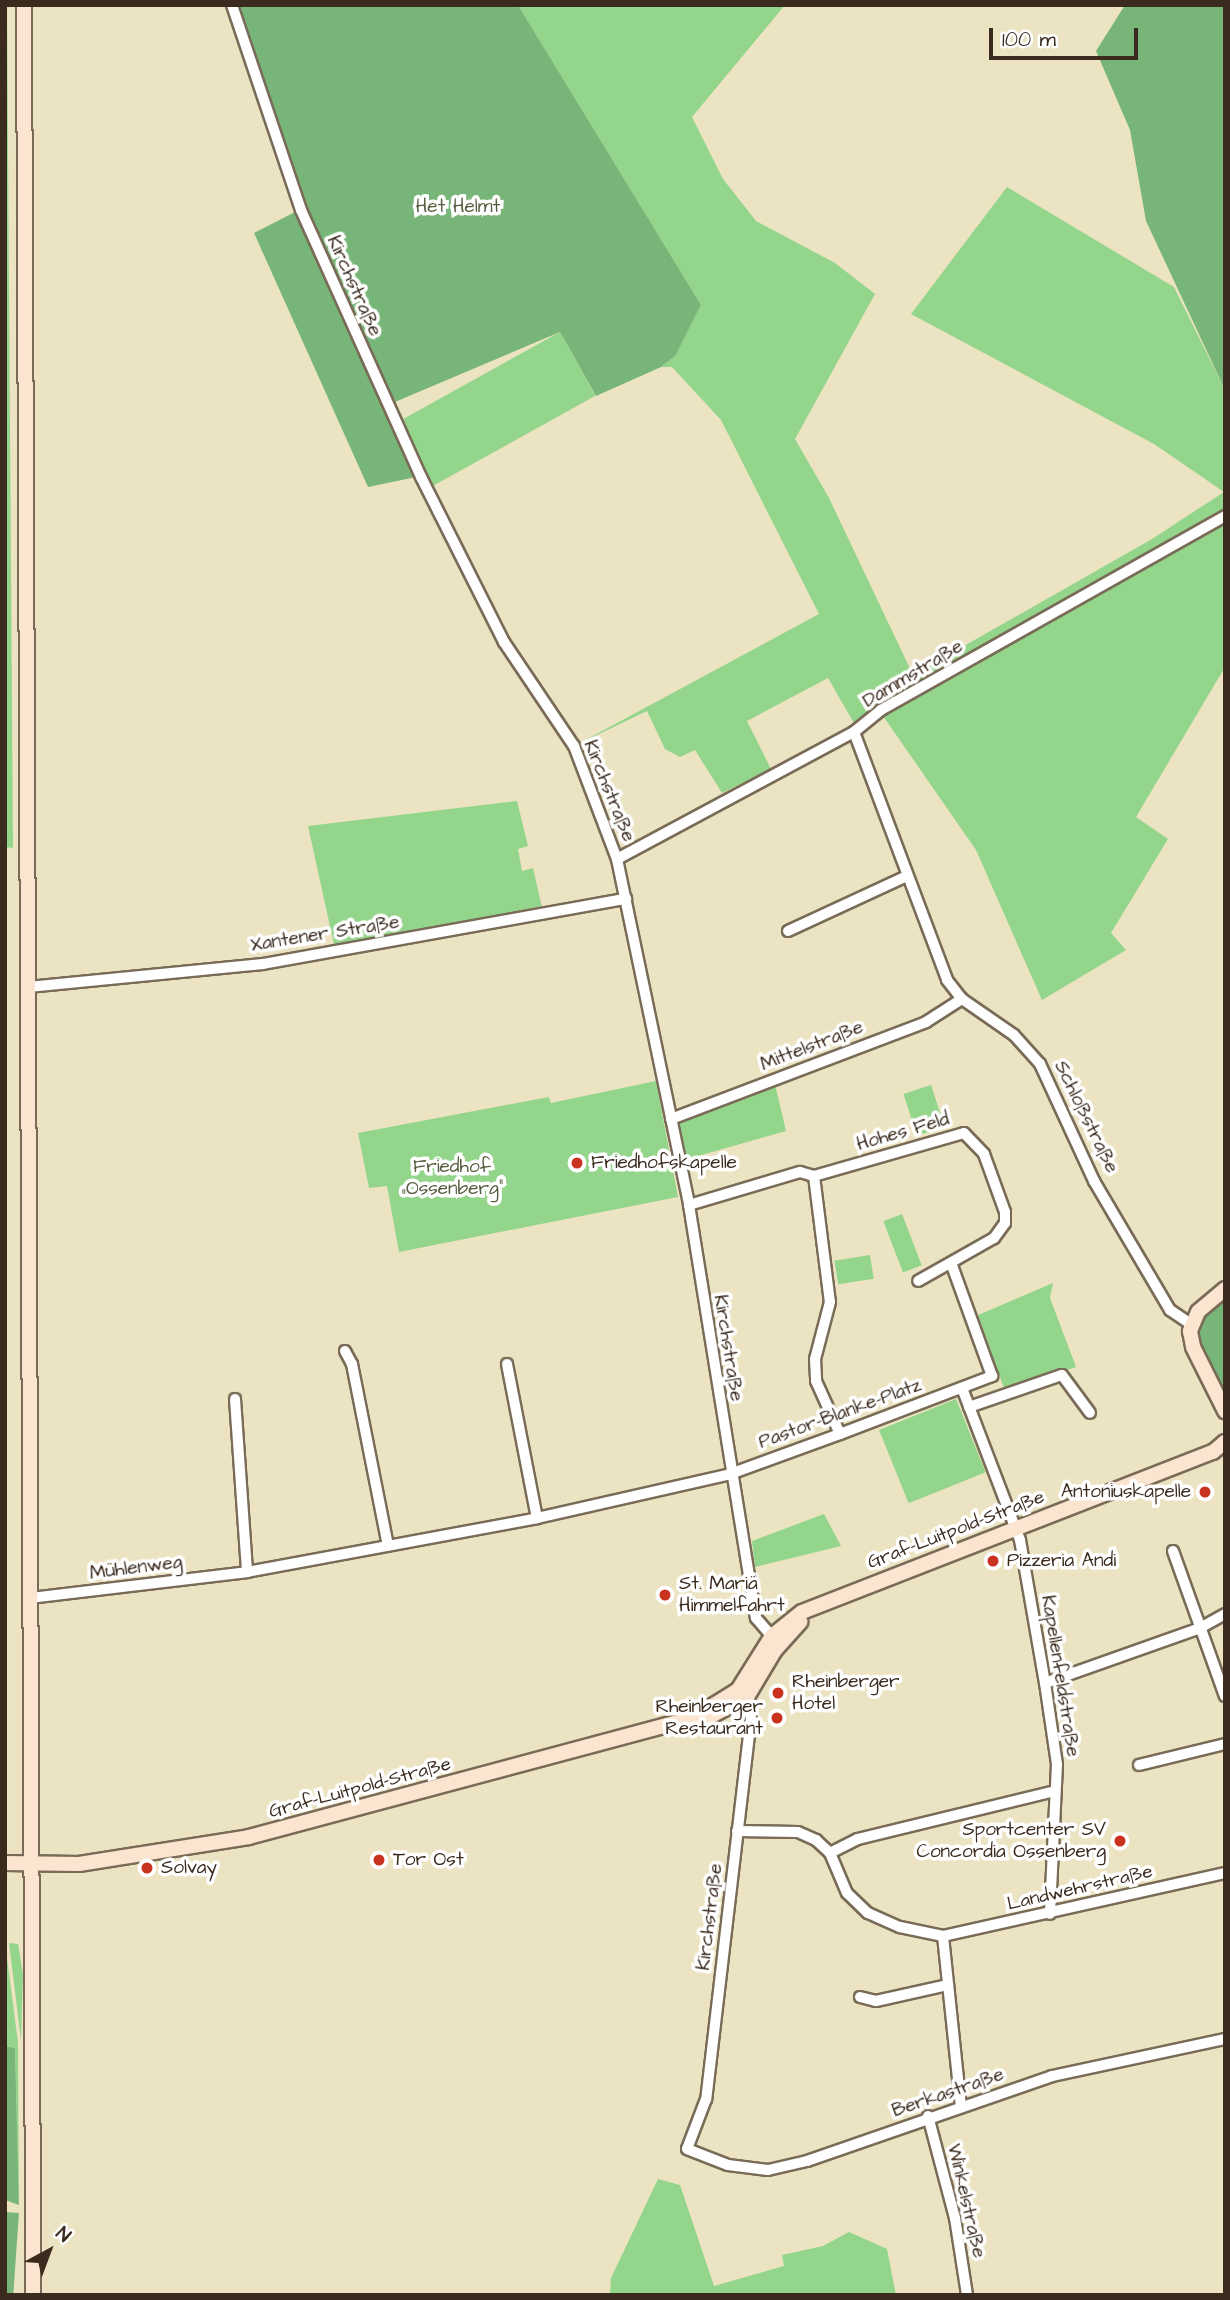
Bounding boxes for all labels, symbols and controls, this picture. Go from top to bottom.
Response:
scale bar [992,14,1141,58]
text: 100 m [1002,25,1056,54]
park label: Het Helmt [416,196,500,218]
street label: Kirchstraße [322,232,386,340]
street label: Dammstraße [859,635,967,713]
street label: Kirchstraße [578,737,640,845]
street label: Xantener Straße [249,911,401,957]
street label: Mittelstraße [757,1016,867,1076]
street label: Schloßstraße [1049,1057,1123,1177]
street label: Hohes Feld [854,1108,952,1156]
place label: Friedhofskapelle [591,1152,737,1174]
marker: Friedhofskapelle [569,1155,585,1171]
park label: Friedhof „Ossenberg“ [401,1156,503,1200]
street label: Kirchstraße [708,1293,748,1403]
street label: Pastor-Blanke-Platz [756,1374,924,1454]
place label: Antoniuskapelle [1061,1481,1191,1503]
marker: Antoniuskapelle [1197,1484,1213,1500]
street label: Graf-Luitpold-Straße [864,1486,1048,1574]
place label: Pizzeria Andi [1007,1550,1116,1572]
street label: Mühlenweg [88,1551,184,1585]
marker: Pizzeria Andi [985,1553,1001,1569]
place label: St. Mariä Himmelfahrt [679,1573,785,1617]
marker: St. Mariä Himmelfahrt [657,1587,673,1603]
street label: Kapellenfeldstraße [1036,1594,1084,1758]
place label: Rheinberger Hotel [792,1671,900,1715]
marker: Rheinberger Hotel [770,1685,786,1701]
place label: Rheinberger Restaurant [655,1696,763,1740]
marker: Rheinberger Restaurant [769,1710,785,1726]
street label: Graf-Luitpold-Straße [266,1753,454,1823]
place label: Sportcenter SV Concordia Ossenberg [916,1819,1106,1863]
marker: Sportcenter SV Concordia Ossenberg [1112,1833,1128,1849]
place label: Tor Ost [393,1849,464,1871]
marker: Tor Ost [371,1852,387,1868]
place label: Solvay [161,1857,217,1879]
marker: Solvay [139,1860,155,1876]
street label: Landwehrstraße [1005,1860,1155,1916]
street label: Kirchstraße [692,1862,728,1972]
street label: Berkastraße [889,2063,1007,2123]
street label: Winkelstraße [942,2142,990,2260]
north arrow [14,2216,84,2286]
text: N [50,2221,76,2249]

